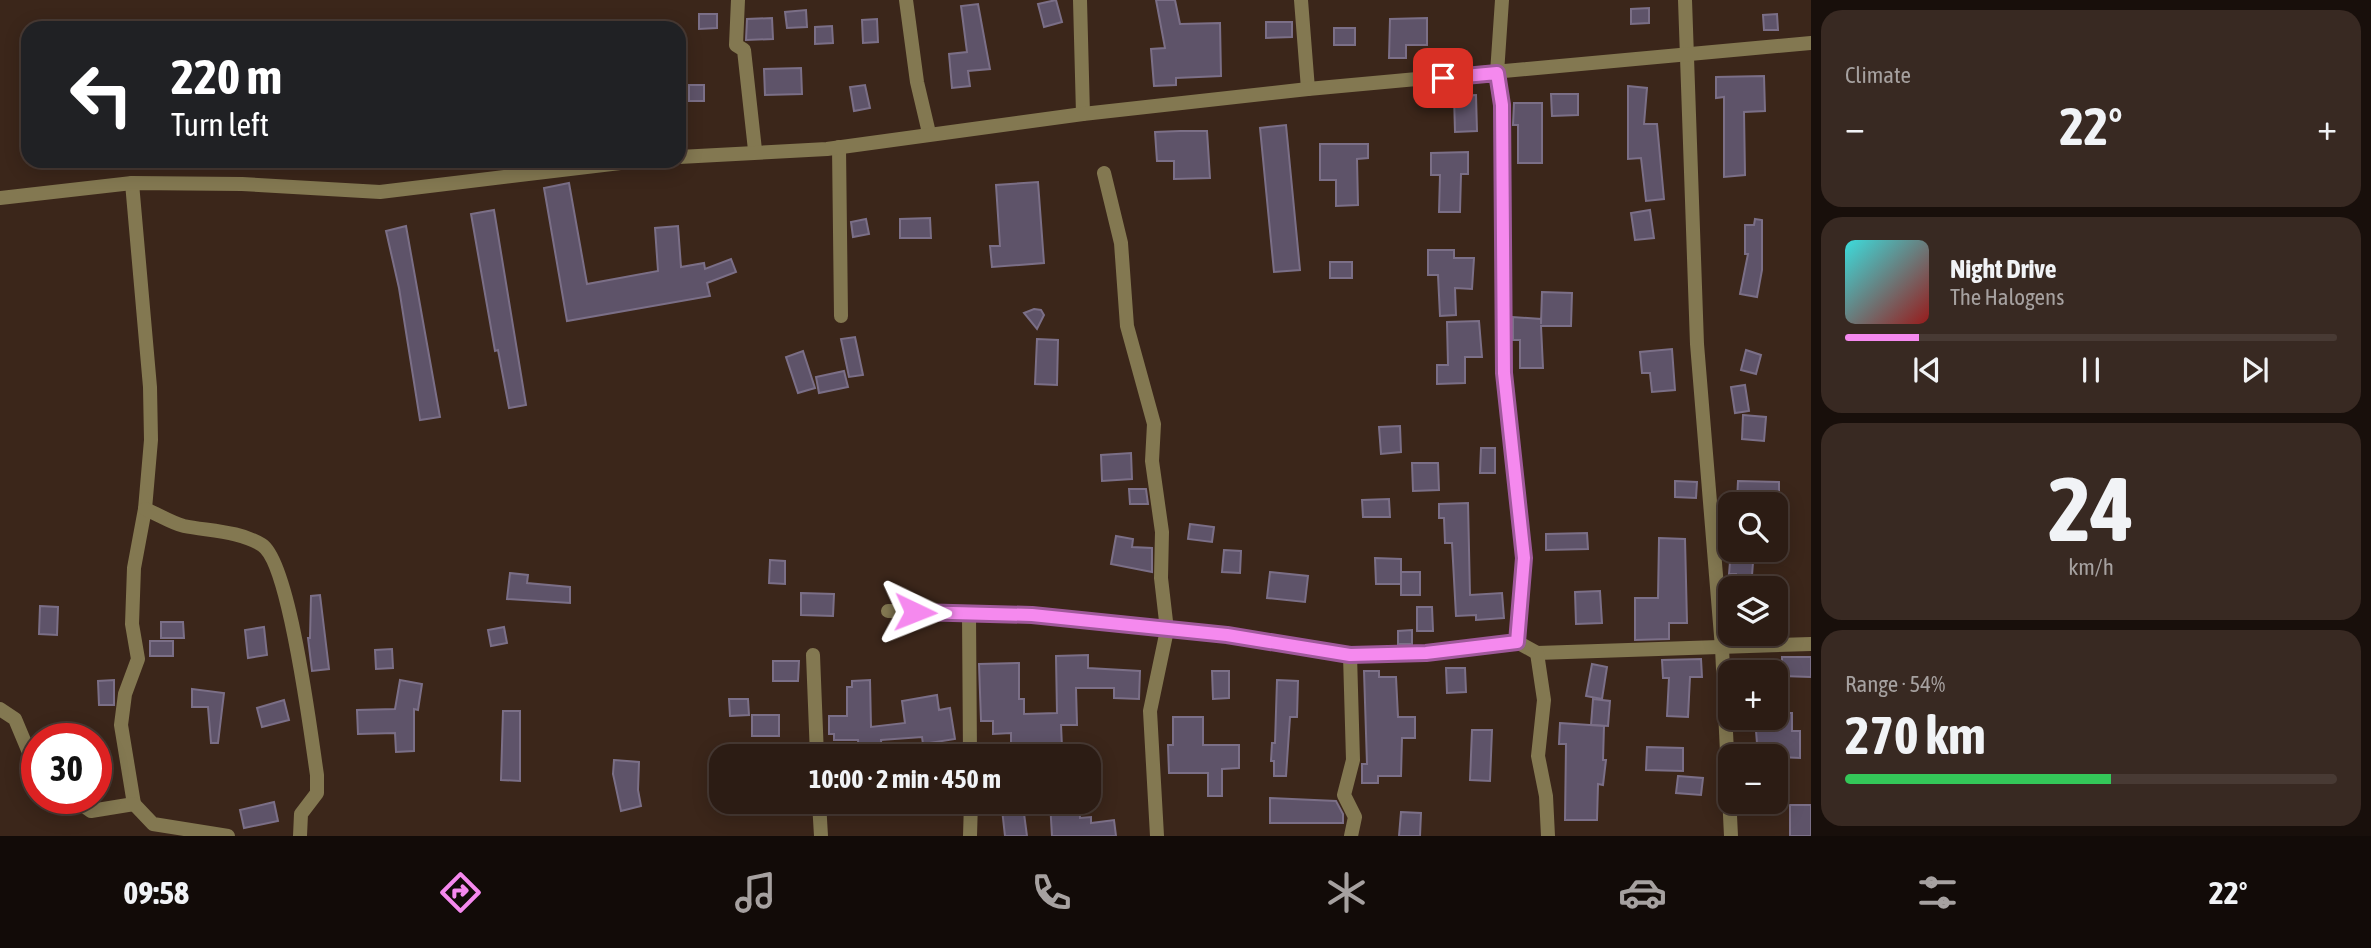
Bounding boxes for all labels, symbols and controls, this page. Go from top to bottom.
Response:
text: 220 m [171,48,282,104]
pin [1413,48,1473,108]
icon: left [56,49,147,140]
icon: arrive [1424,59,1462,97]
text: Climate [1845,62,1911,88]
text: 22° [2059,96,2123,156]
text: − [1845,105,1865,148]
text: + [2317,105,2337,148]
text: Turn left [171,106,269,143]
text: Night Drive [1950,254,2057,284]
text: The Halogens [1950,284,2064,310]
icon: previous [1908,351,1946,389]
icon: pause [2072,351,2110,389]
icon: next [2236,351,2274,389]
text: 24 [2048,456,2134,560]
map controls [1718,492,1788,814]
button: search [1718,492,1788,562]
text: km/h [2068,554,2114,580]
position arrow [878,575,952,649]
button: layers [1718,576,1788,646]
button: + [1718,660,1788,730]
text: Range · 54% [1845,671,1945,697]
text: 270 km [1845,705,1986,765]
speed limit sign: 30 [21,723,112,814]
button: − [1718,744,1788,814]
text: 10:00 · 2 min · 450 m [809,764,1001,794]
icon: directions [436,868,485,917]
icon: music [731,868,780,917]
icon: phone [1027,868,1076,917]
icon: climate [1322,868,1371,917]
icon: car [1618,868,1667,917]
icon: filters [1913,868,1962,917]
text: 09:58 [123,874,189,911]
text: 22° [2209,874,2248,911]

